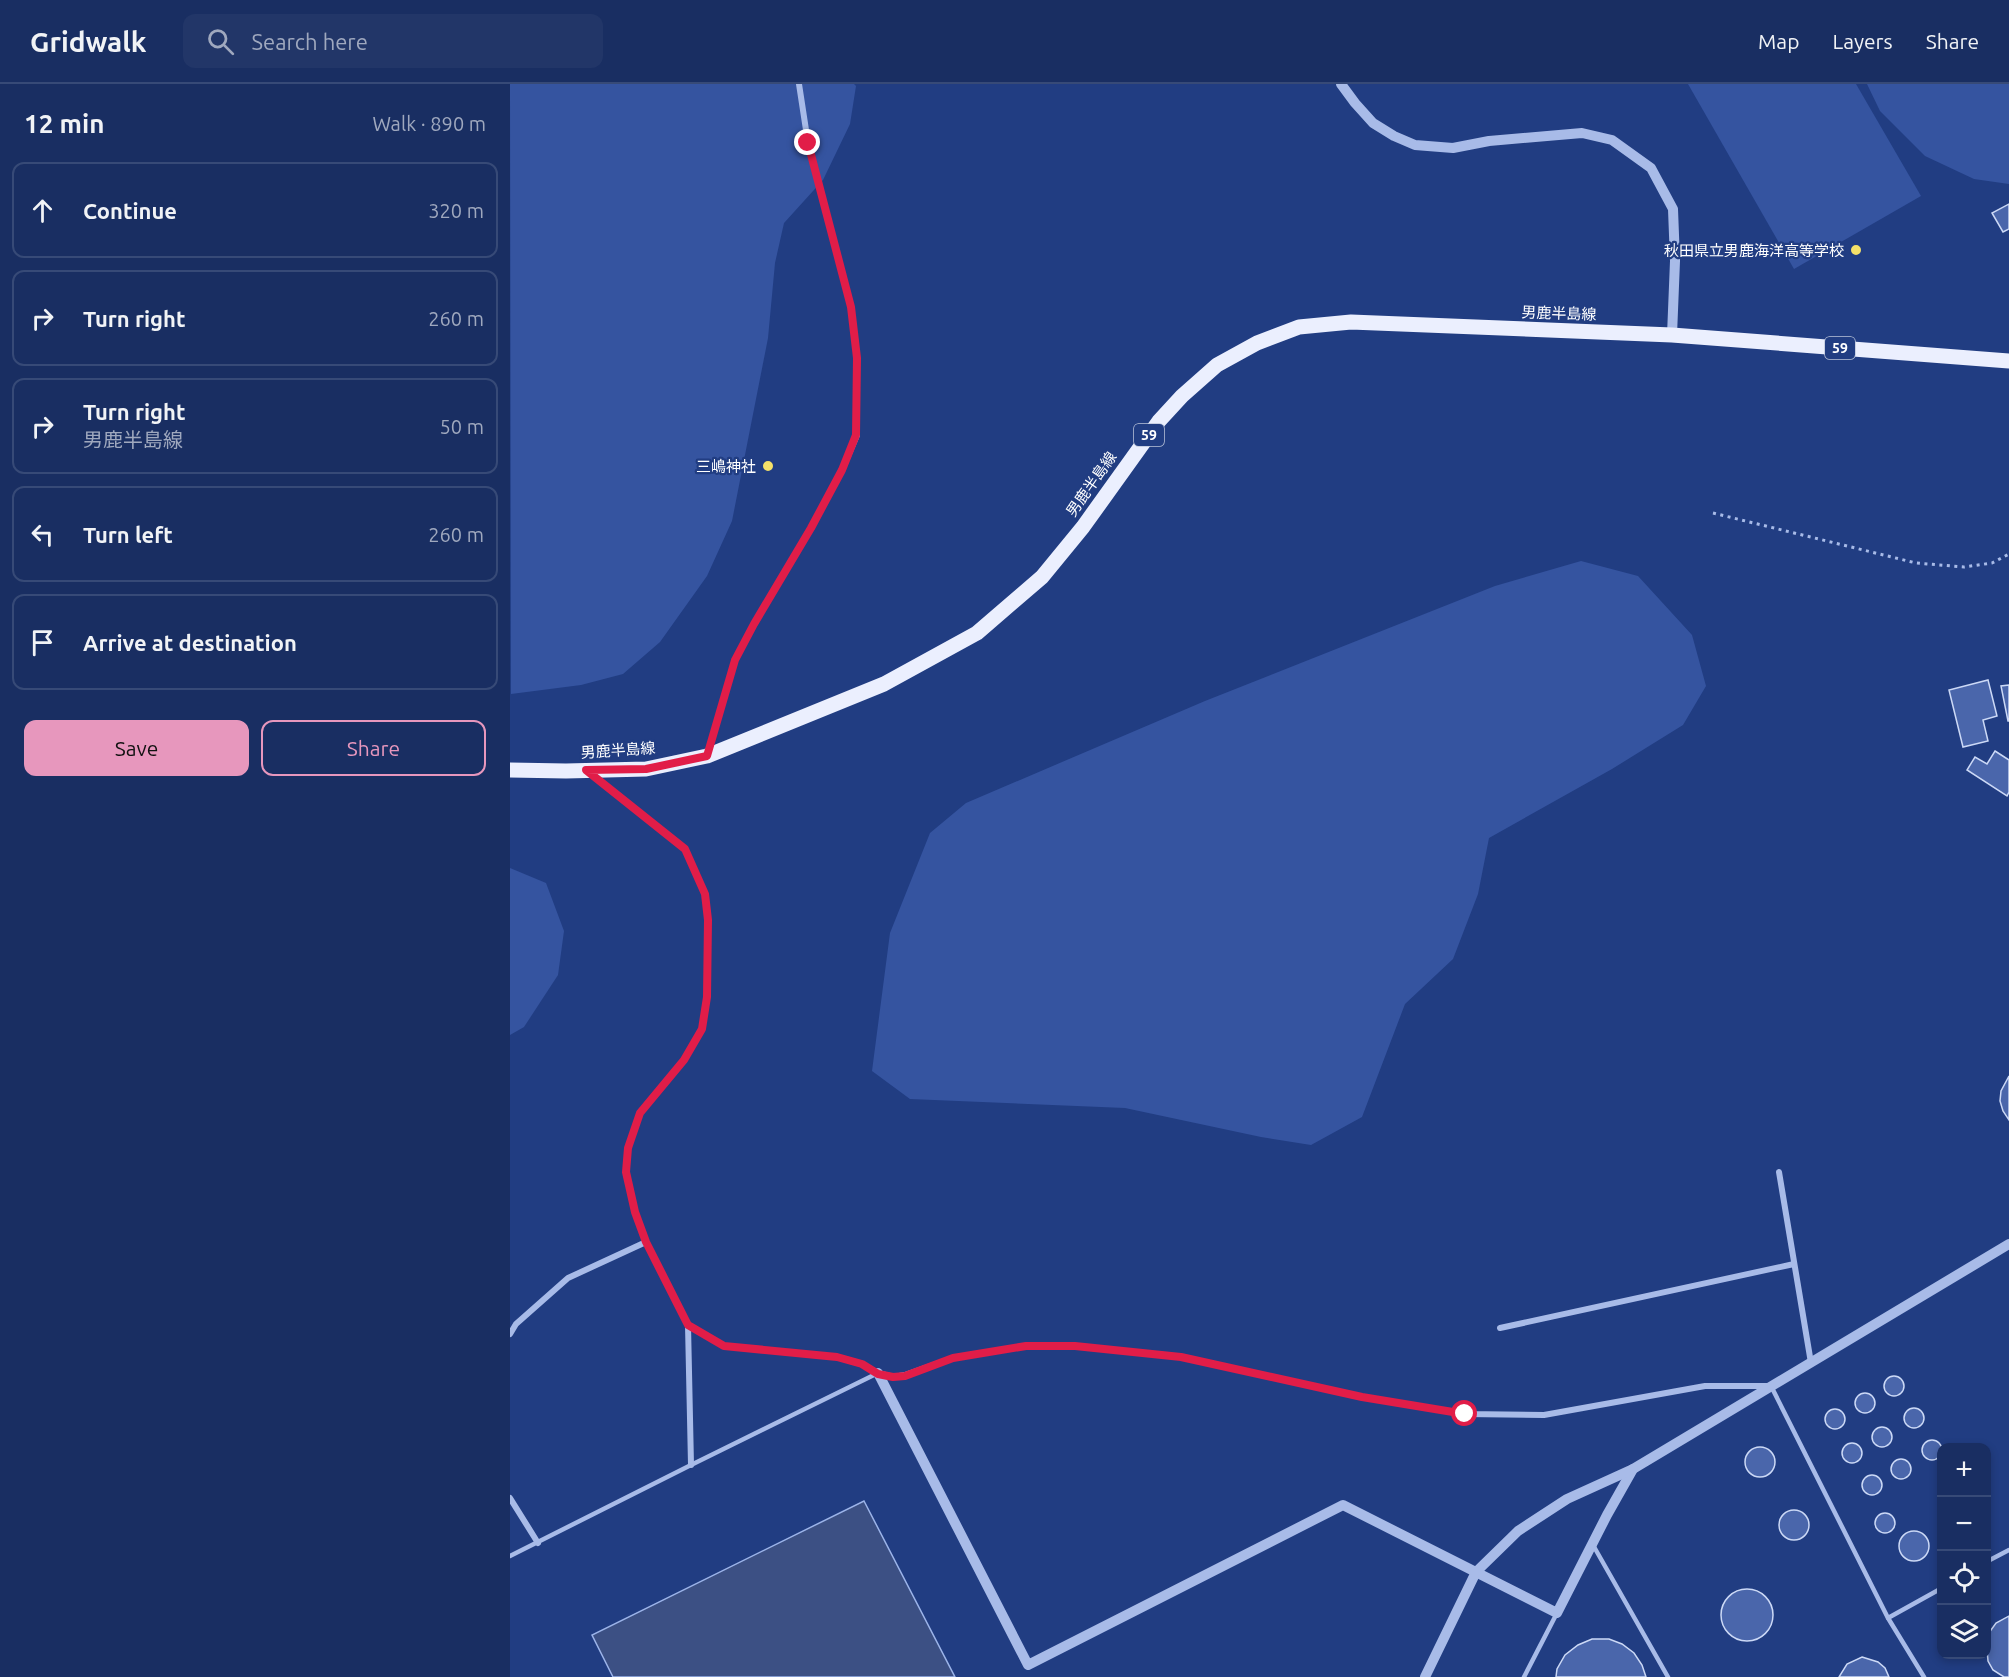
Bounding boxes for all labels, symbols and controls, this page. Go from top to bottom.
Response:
search box [183,14,603,68]
icon: search [204,25,237,58]
text: Gridwalk [30,26,147,57]
text: Search here [252,29,368,54]
text: Map [1758,29,1799,53]
text: Layers [1832,29,1893,53]
text: Share [1926,29,1979,53]
text: 12 min [24,109,104,138]
text: Walk · 890 m [373,112,486,135]
route end [794,129,820,155]
icon: ahead [26,194,59,227]
text: Continue [83,198,177,223]
text: 320 m [428,199,484,222]
place label: 秋田県立男鹿海洋高等学校 [1664,242,1844,259]
marker: 秋田県立男鹿海洋高等学校 [1849,243,1863,257]
icon: right [26,302,59,335]
street label: 男鹿半島線 [1521,303,1597,323]
text: Turn right [83,306,185,331]
text: 260 m [428,307,484,330]
road number: 59 [1825,337,1855,359]
text: Turn right [83,399,185,424]
icon: right [26,410,59,443]
text: 50 m [440,415,484,438]
road number: 59 [1134,424,1164,446]
text: 男鹿半島線 [83,428,183,451]
street label: 男鹿半島線 [1063,448,1119,520]
place label: 三嶋神社 [696,458,756,475]
marker: 三嶋神社 [761,459,775,473]
icon: left [26,518,59,551]
text: Turn left [83,522,173,547]
text: 260 m [428,523,484,546]
icon: arrive [26,626,59,659]
text: Arrive at destination [83,630,297,655]
button: Save [24,720,249,776]
button: Share [261,720,486,776]
street label: 男鹿半島線 [580,739,656,761]
route start [1451,1400,1477,1426]
map controls [1937,1443,1991,1659]
button: + [1937,1443,1991,1497]
button: − [1937,1497,1991,1551]
button: locate [1937,1551,1991,1605]
button: layers [1937,1605,1991,1659]

